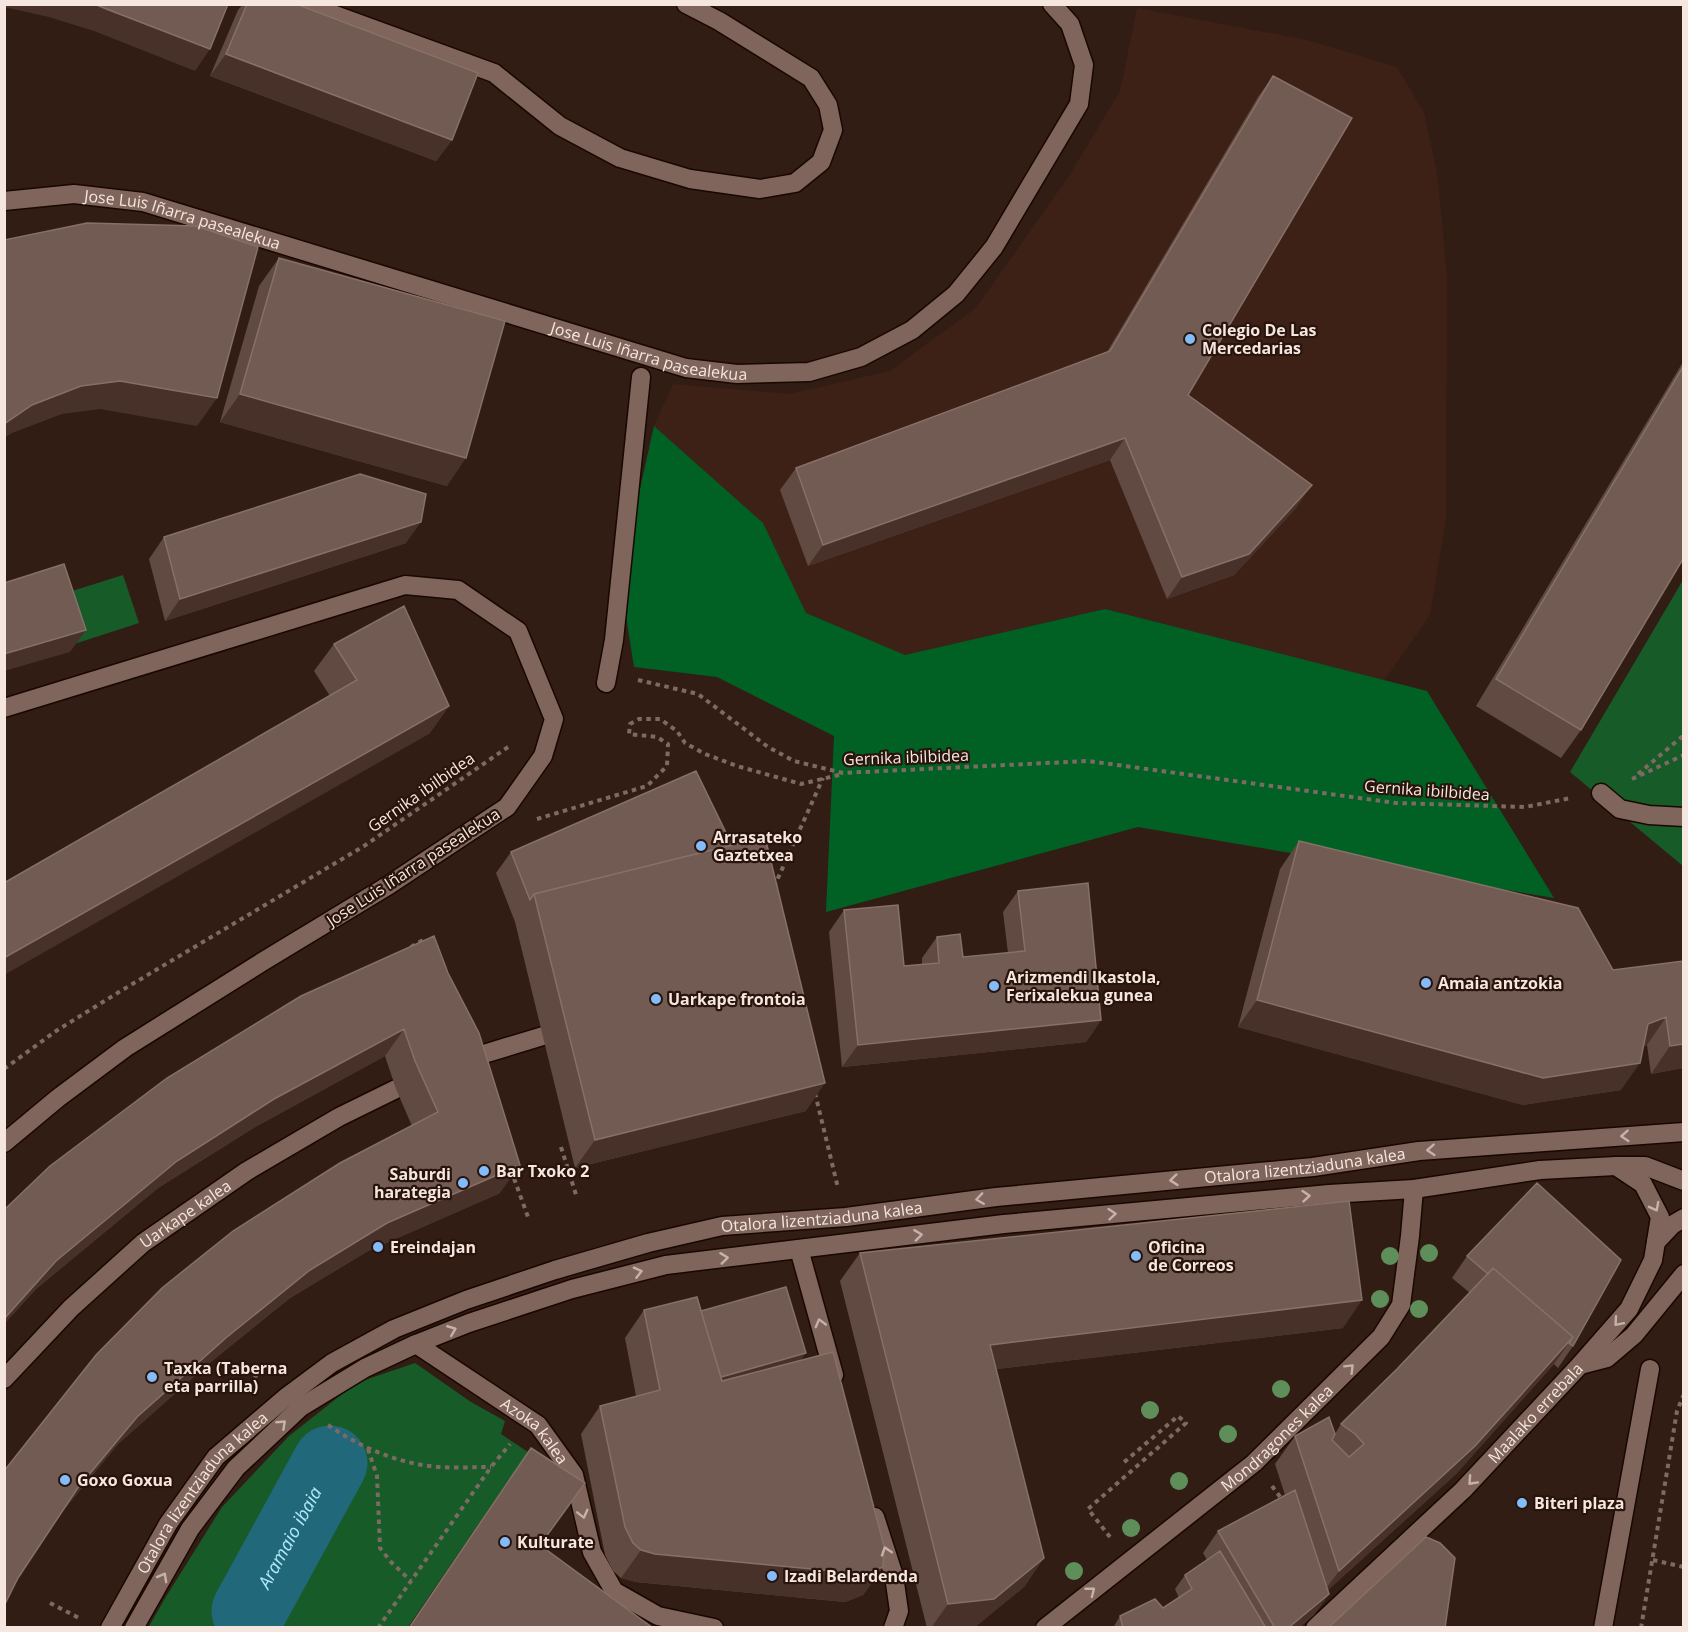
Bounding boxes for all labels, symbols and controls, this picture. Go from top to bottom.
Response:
street label: Jose Luis Iñarra pasealekua [81,184,283,254]
street label: Jose Luis Iñarra pasealekua [546,316,747,385]
place label: Colegio De Las Mercedarias [1202,319,1317,359]
marker: Colegio De Las Mercedarias [1183,332,1197,346]
street label: Gernika ibilbidea [843,744,969,770]
street label: Gernika ibilbidea [363,747,479,837]
street label: Gernika ibilbidea [1363,775,1491,805]
street label: Jose Luis Iñarra pasealekua [321,803,504,932]
place label: Arrasateko Gaztetxea [713,826,802,866]
marker: Arrasateko Gaztetxea [694,839,708,853]
place label: Arizmendi Ikastola, Ferixalekua gunea [1006,966,1161,1006]
place label: Amaia antzokia [1438,972,1562,994]
marker: Amaia antzokia [1419,976,1433,990]
marker: Arizmendi Ikastola, Ferixalekua gunea [987,979,1001,993]
place label: Uarkape frontoia [668,988,806,1010]
marker: Uarkape frontoia [649,992,663,1006]
one-way arrow [1621,1129,1630,1142]
street label: Otalora lizentziaduna kalea [1203,1142,1407,1188]
one-way arrow [1426,1144,1435,1157]
place label: Bar Txoko 2 [496,1160,589,1182]
place label: Saburdi harategia [374,1163,451,1203]
marker: Bar Txoko 2 [477,1164,491,1178]
one-way arrow [1170,1173,1179,1186]
street label: Uarkape kalea [135,1174,235,1253]
marker: Saburdi harategia [456,1176,470,1190]
one-way arrow [1301,1190,1310,1203]
one-way arrow [976,1193,985,1205]
street label: Otalora lizentziaduna kalea [720,1196,924,1237]
one-way arrow [1648,1201,1659,1211]
one-way arrow [1107,1208,1116,1221]
one-way arrow [913,1229,922,1242]
place label: Ereindajan [390,1236,476,1258]
place label: Oficina de Correos [1148,1236,1234,1276]
marker: Ereindajan [371,1240,385,1254]
marker: Oficina de Correos [1129,1249,1143,1263]
one-way arrow [720,1252,729,1265]
one-way arrow [633,1267,643,1280]
one-way arrow [1614,1315,1625,1326]
one-way arrow [814,1319,827,1329]
one-way arrow [445,1325,456,1337]
place label: Taxka (Taberna eta parrilla) [164,1357,287,1397]
street label: Maalako errebala [1483,1358,1588,1468]
one-way arrow [1342,1365,1353,1376]
marker: Taxka (Taberna eta parrilla) [145,1370,159,1384]
street label: Mondragones kalea [1216,1380,1338,1496]
street label: Azoka kalea [497,1392,574,1468]
street label: Otalora lizentziaduna kalea [131,1407,272,1578]
one-way arrow [276,1420,286,1431]
place label: Goxo Goxua [77,1469,173,1491]
marker: Goxo Goxua [58,1473,72,1487]
one-way arrow [1468,1473,1479,1484]
water label: Aramaio ibaia [251,1482,327,1594]
place label: Biteri plaza [1534,1492,1624,1514]
marker: Biteri plaza [1515,1496,1529,1510]
one-way arrow [576,1508,589,1518]
place label: Kulturate [517,1531,594,1553]
marker: Kulturate [498,1535,512,1549]
one-way arrow [881,1546,893,1557]
place label: Izadi Belardenda [784,1565,918,1587]
marker: Izadi Belardenda [765,1569,779,1583]
one-way arrow [156,1572,167,1583]
one-way arrow [1085,1588,1096,1599]

